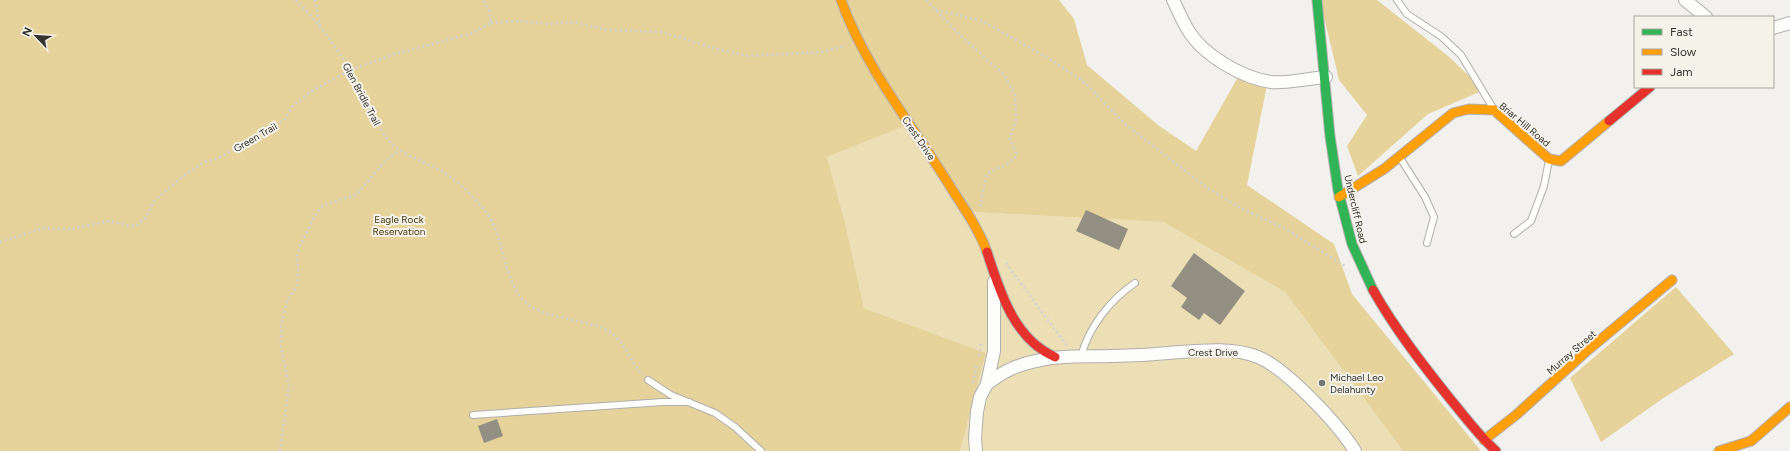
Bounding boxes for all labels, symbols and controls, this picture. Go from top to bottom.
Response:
north arrow [16,16,56,56]
legend [1634,16,1774,88]
text: N [20,25,35,39]
text: Fast [1670,25,1693,39]
text: Slow [1670,45,1697,59]
street label: Glen Bridle Trail [340,61,384,128]
text: Jam [1670,65,1693,79]
street label: Briar Hill Road [1497,99,1553,150]
street label: Crest Drive [899,114,938,163]
street label: Green Trail [231,120,279,155]
street label: Undercliff Road [1341,173,1370,245]
park label: Eagle Rock Reservation [373,213,426,238]
street label: Murray Street [1544,327,1599,377]
street label: Crest Drive [1188,346,1239,359]
place label: Michael Leo Delahunty [1330,371,1384,396]
marker: Michael Leo Delahunty [1317,378,1327,388]

